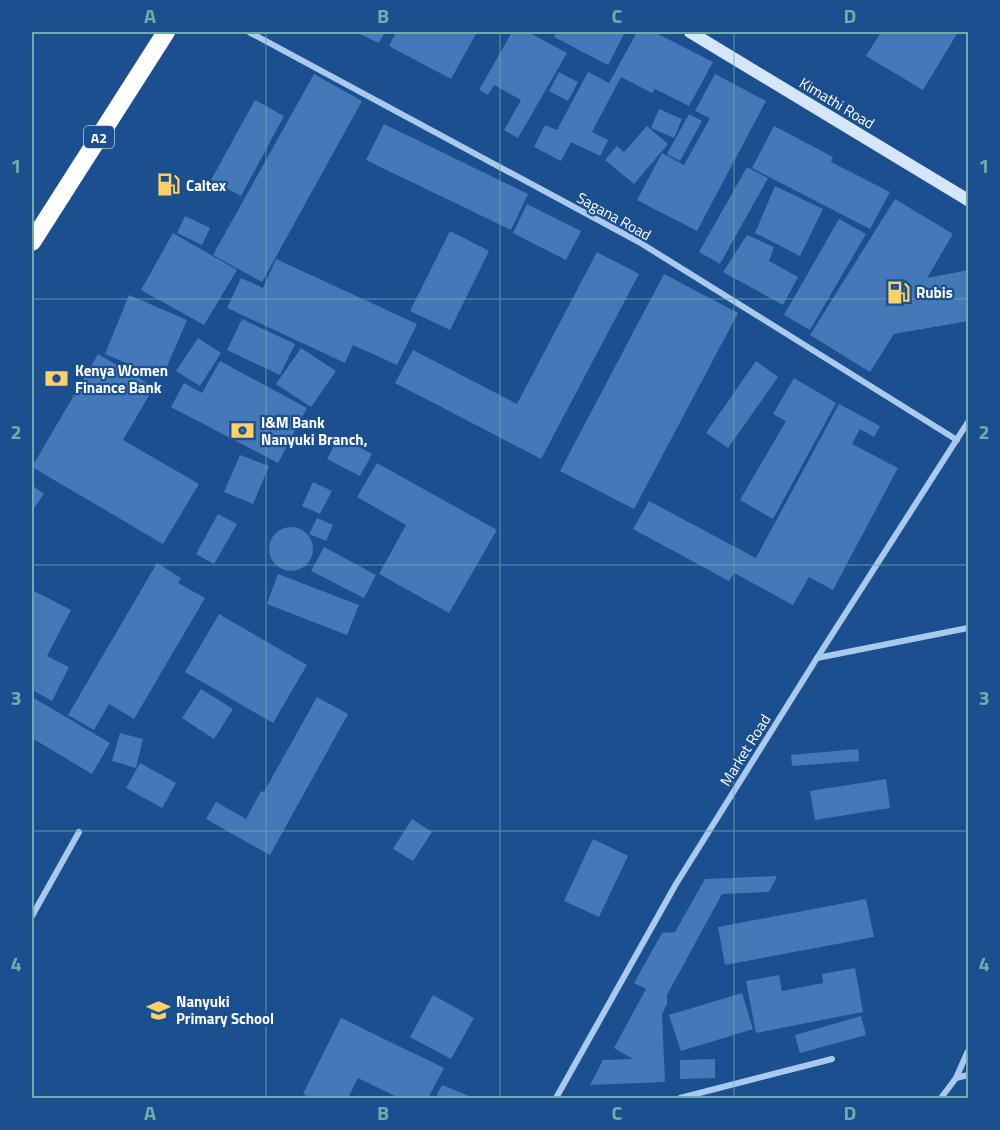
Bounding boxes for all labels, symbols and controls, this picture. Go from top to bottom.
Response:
text: A [144,0,156,31]
text: B [377,0,389,31]
text: C [612,0,623,31]
text: D [844,0,856,31]
street label: Kimathi Road [795,71,879,135]
road number: A2 [84,126,114,148]
text: 1 [10,150,22,181]
text: 1 [978,150,990,181]
fuel station icon: Caltex [155,172,181,198]
place label: Caltex [186,174,226,197]
street label: Sagana Road [572,186,656,246]
fuel station icon: Rubis [885,279,911,305]
place label: Rubis [916,281,953,304]
place label: Kenya Women Finance Bank [75,359,168,399]
bank icon: Kenya Women Finance Bank [44,366,70,392]
place label: I&M Bank Nanyuki Branch, [261,411,368,451]
text: 2 [10,416,22,447]
text: 2 [978,416,990,447]
bank icon: I&M Bank Nanyuki Branch, [230,418,256,444]
text: 3 [10,682,22,713]
text: 3 [978,682,990,713]
street label: Market Road [714,710,776,790]
text: 4 [10,948,22,979]
text: 4 [978,948,990,979]
place label: Nanyuki Primary School [176,990,274,1030]
school or university icon: Nanyuki Primary School [145,997,171,1023]
text: A [144,1097,156,1128]
text: B [377,1097,389,1128]
text: C [612,1097,623,1128]
text: D [844,1097,856,1128]

